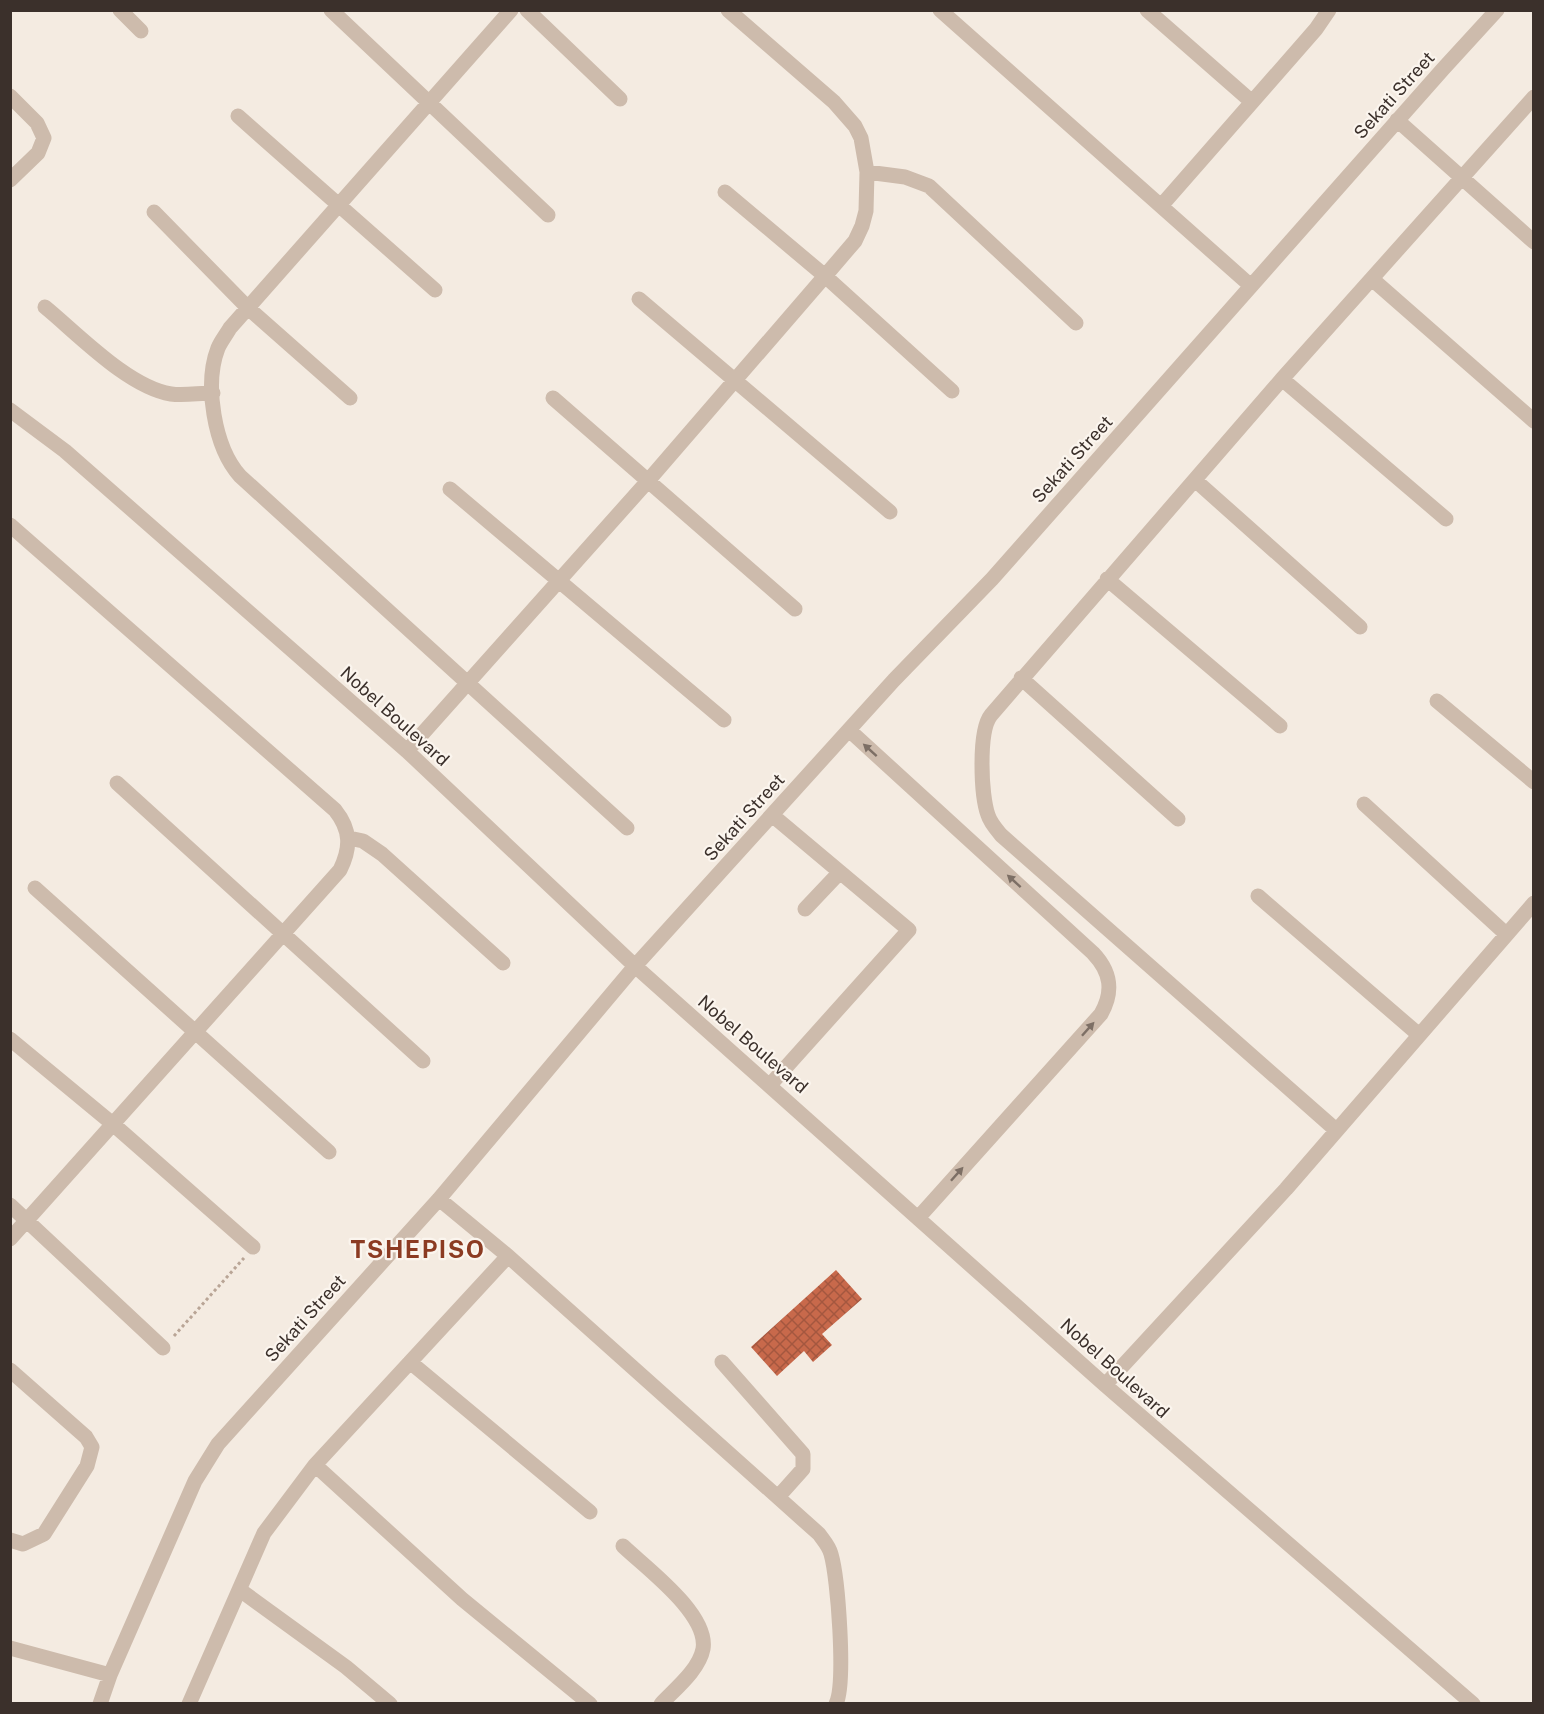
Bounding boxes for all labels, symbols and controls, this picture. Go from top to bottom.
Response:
street label: Sekati Street [1349,47,1439,143]
street label: Sekati Street [1027,411,1117,507]
street label: Nobel Boulevard [336,662,454,770]
one-way arrow [863,743,878,757]
street label: Sekati Street [699,769,789,865]
one-way arrow [1007,874,1022,888]
street label: Nobel Boulevard [694,991,812,1097]
one-way arrow [1080,1022,1094,1036]
one-way arrow [950,1167,963,1182]
district label: TSHEPISO [351,1235,485,1263]
street label: Sekati Street [260,1270,350,1366]
street label: Nobel Boulevard [1056,1314,1174,1422]

